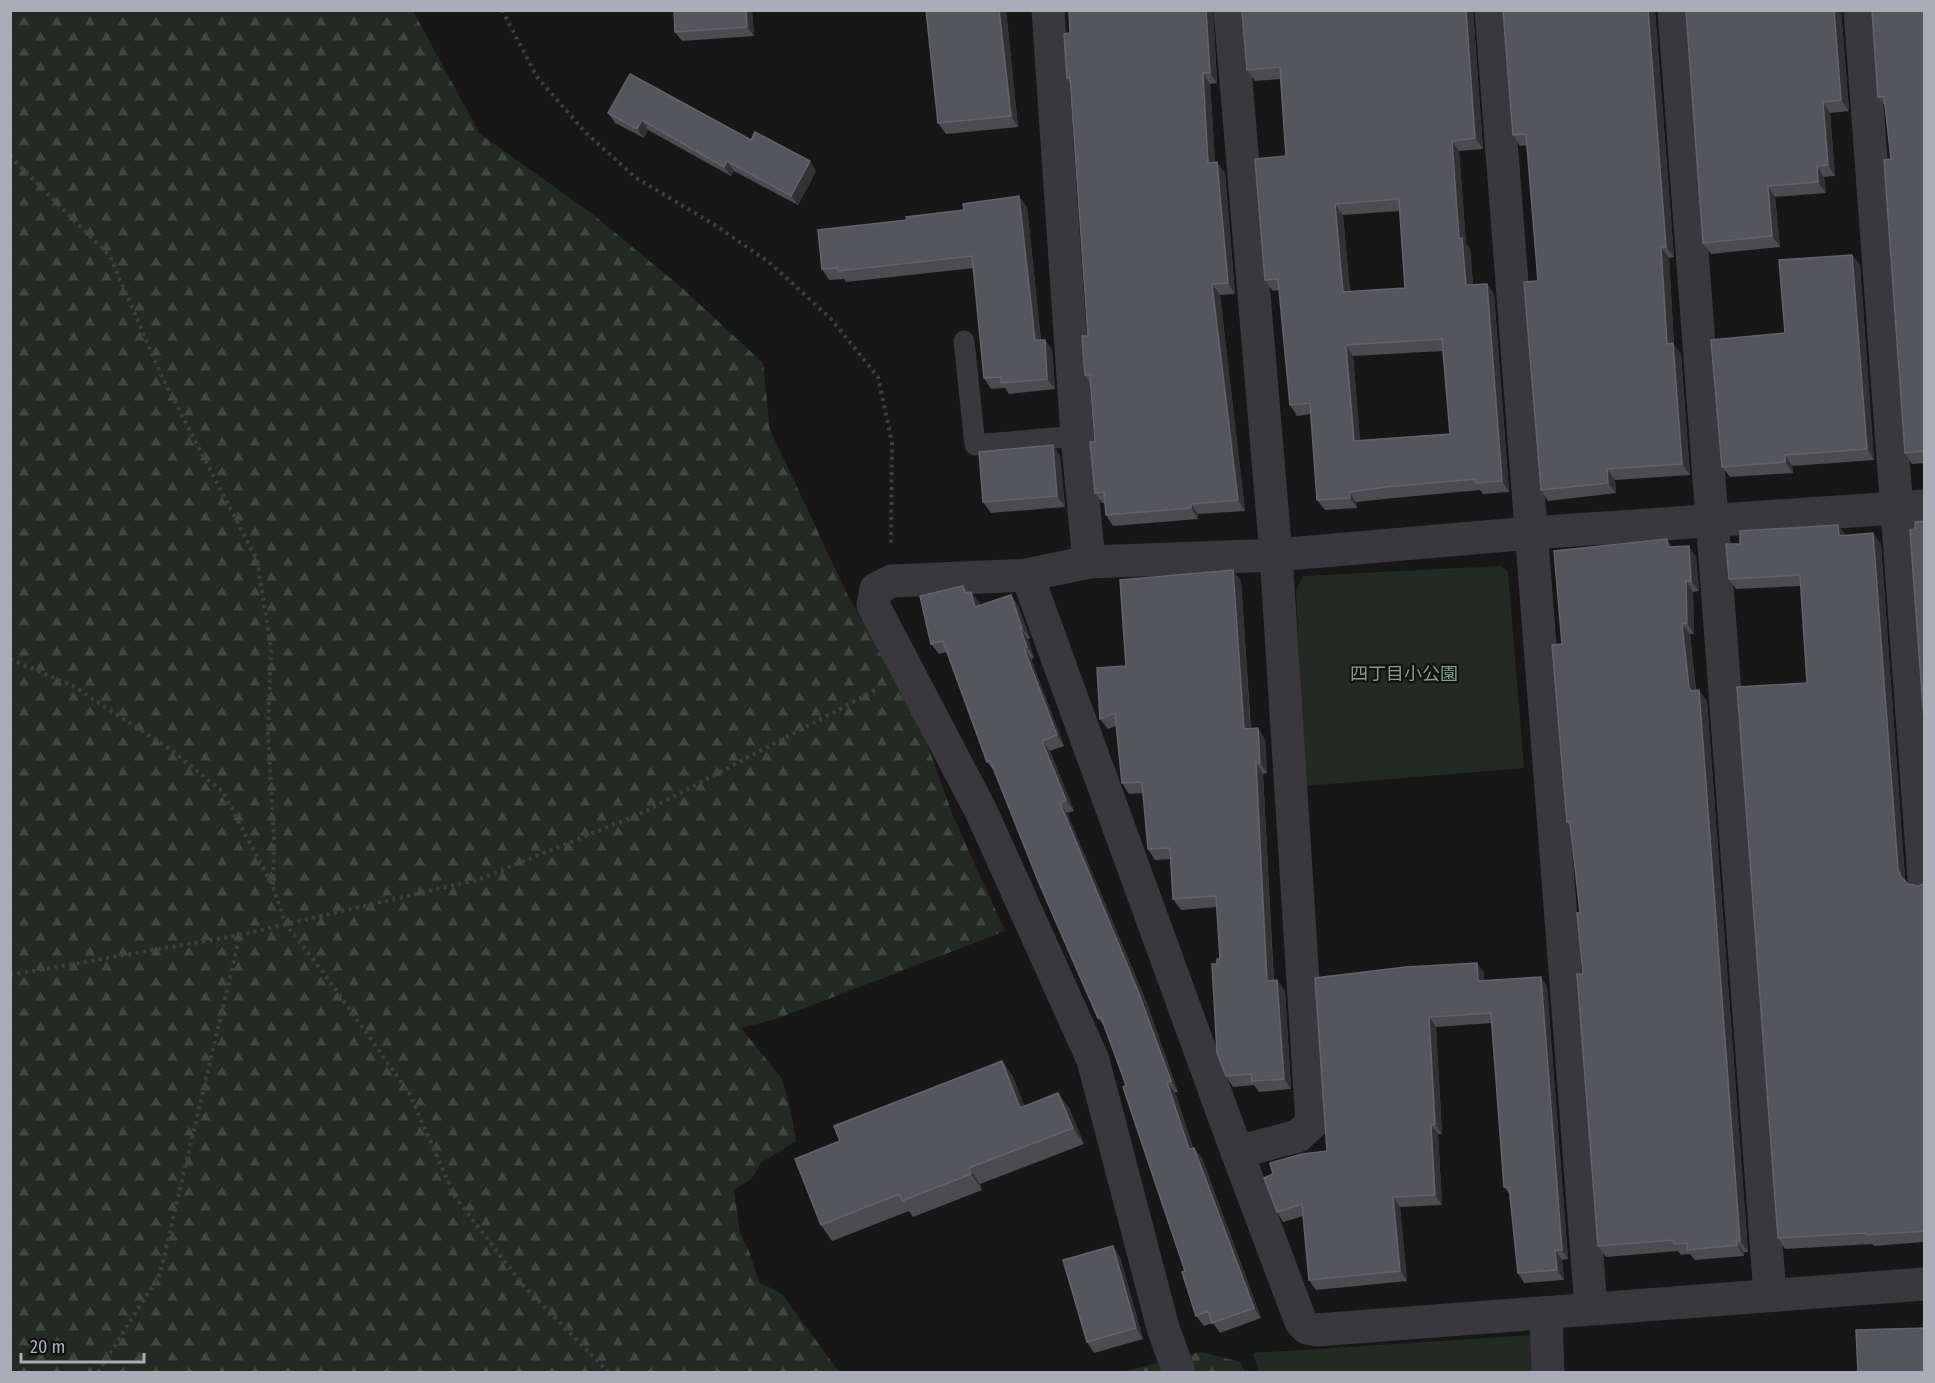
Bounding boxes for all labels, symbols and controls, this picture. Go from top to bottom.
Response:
park label: 四丁目小公園 [1350,663,1458,685]
scale bar [21,1326,144,1364]
text: 20 m [30,1336,65,1358]

